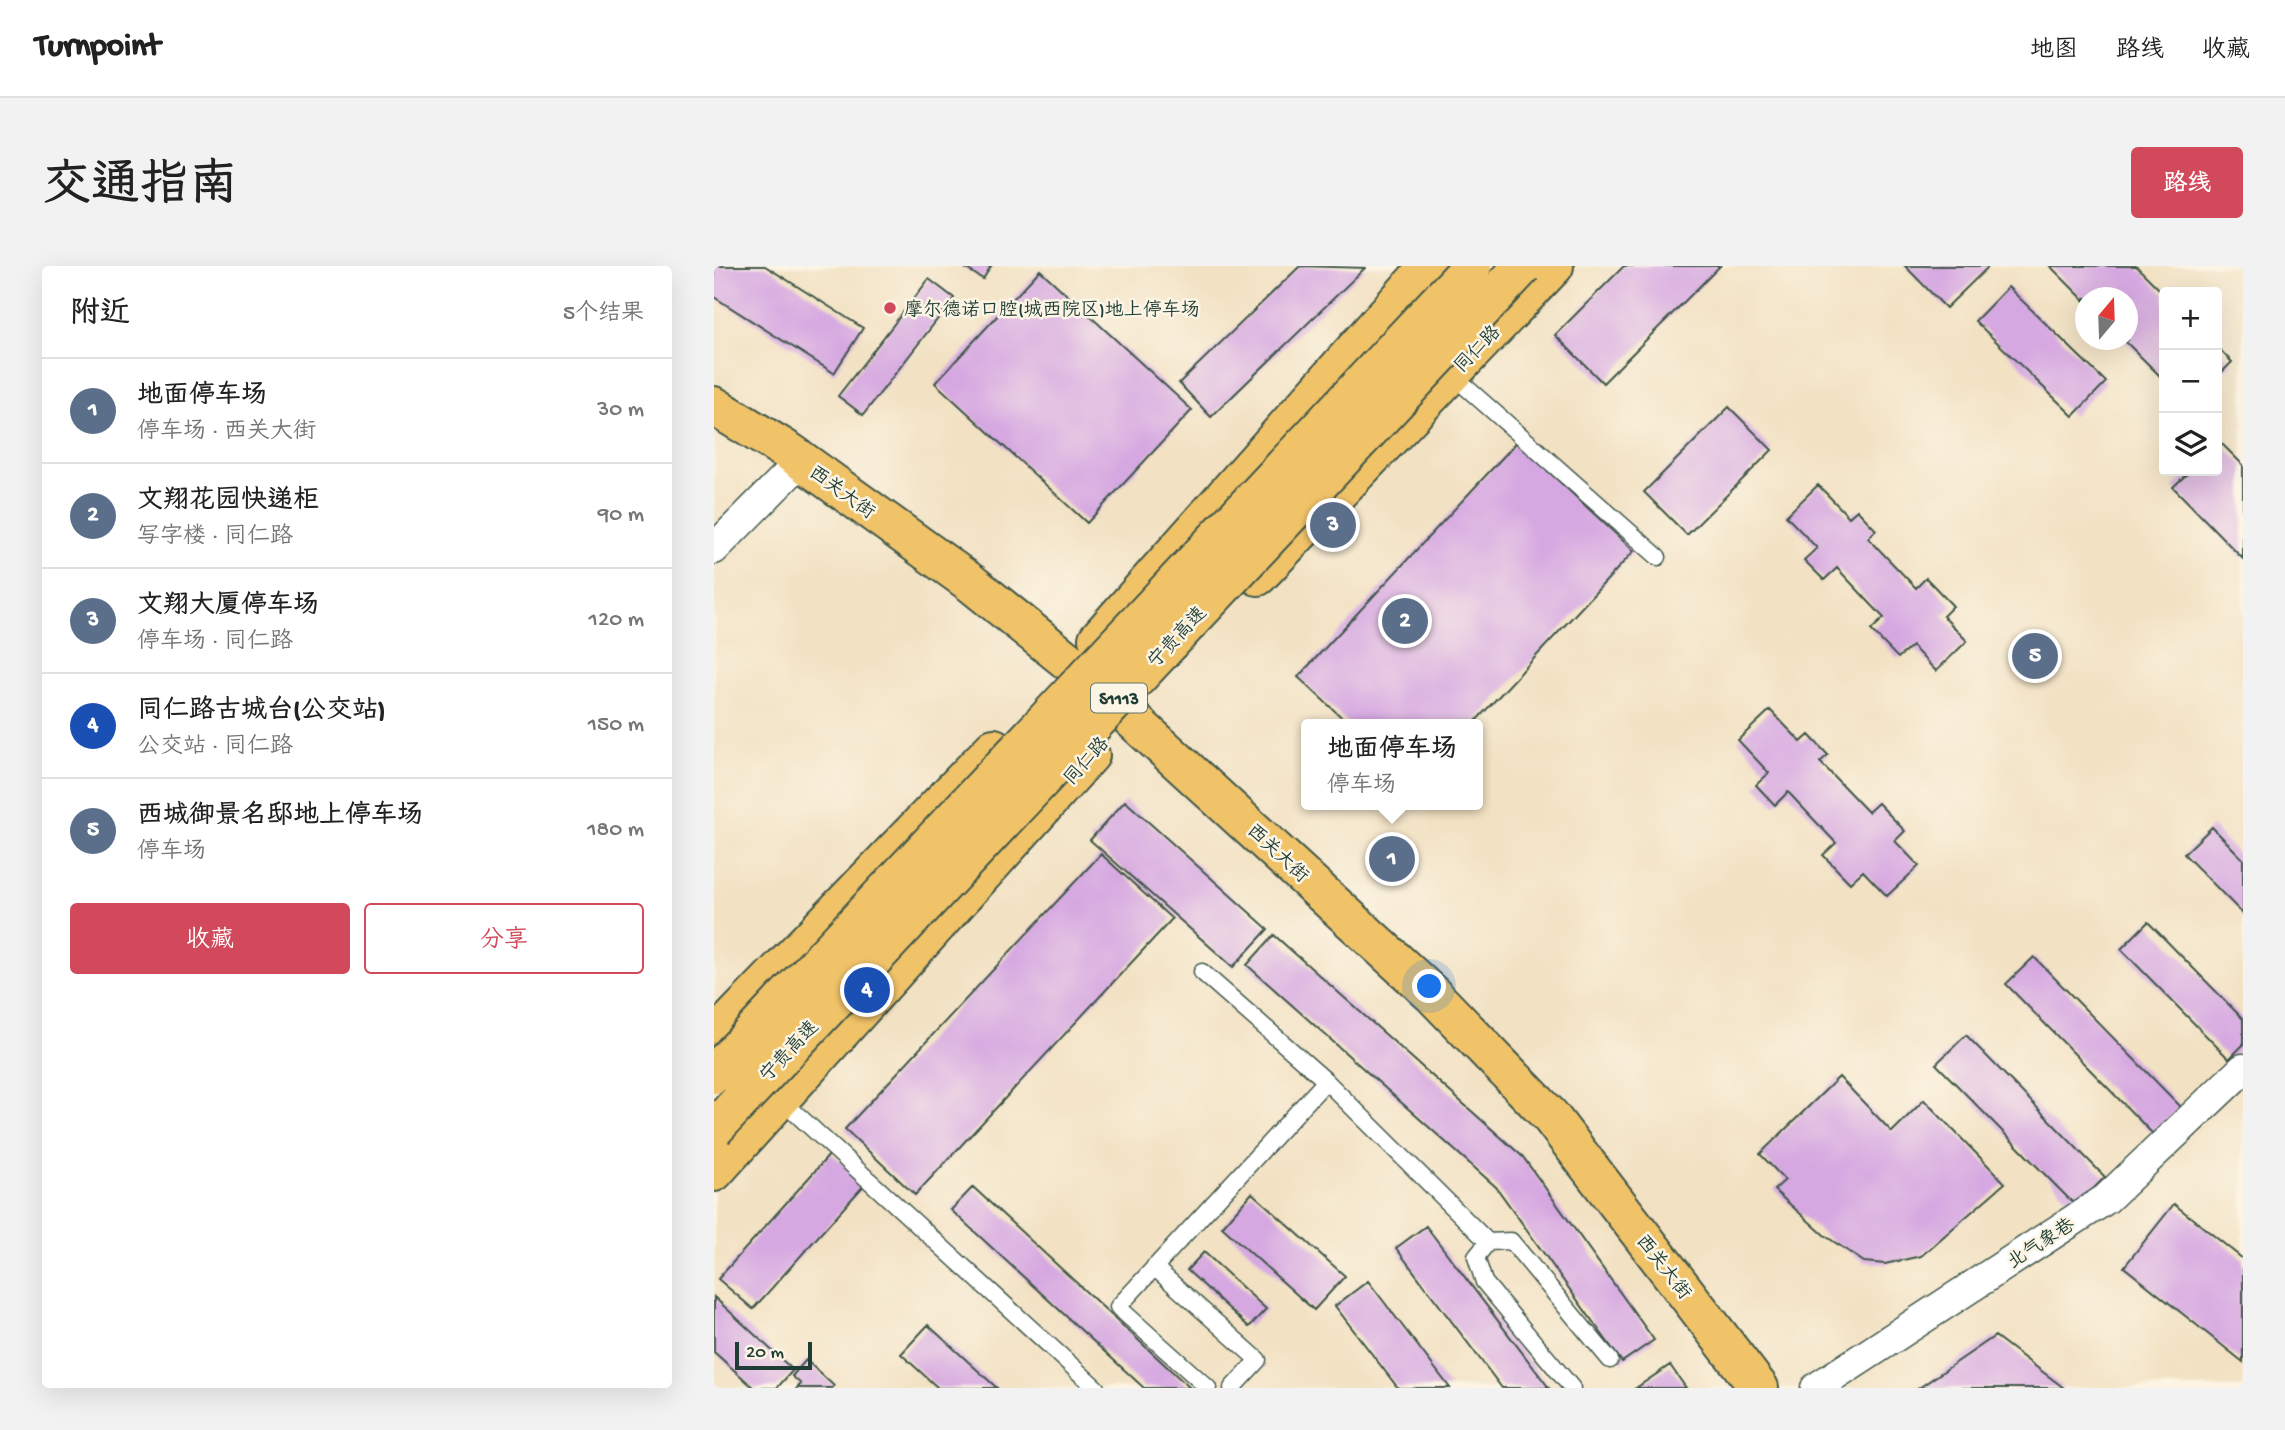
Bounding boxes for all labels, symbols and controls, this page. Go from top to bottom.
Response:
text: Turnpoint [35,29,160,67]
text: 地图 [2030,37,2078,66]
text: 路线 [2116,37,2164,66]
text: 收藏 [2202,37,2250,66]
button: 路线 [2131,147,2243,218]
text: 交通指南 [42,160,238,218]
north arrow [2075,287,2138,350]
map controls [2159,287,2222,476]
button: + [2159,287,2222,350]
text: 附近 [70,298,130,333]
place label: 摩尔德诺口腔(城西院区)地上停车场 [904,299,1200,323]
marker: 摩尔德诺口腔(城西院区)地上停车场 [882,300,898,316]
text: 5个结果 [563,301,644,328]
street label: 同仁路 [1450,321,1507,379]
button: − [2159,350,2222,413]
text: 地面停车场 [137,382,267,413]
text: 1 [88,397,98,424]
text: 30 m [597,397,644,424]
button: layers [2159,413,2222,476]
text: 停车场 · 西关大街 [137,419,316,446]
street label: 西关大街 [803,461,879,525]
text: 文翔花园快递柜 [137,487,319,518]
pin: 3 [1310,499,1356,551]
text: 2 [87,502,99,529]
text: 90 m [598,502,644,529]
text: 写字楼 · 同仁路 [137,524,293,551]
text: 文翔大厦停车场 [137,592,319,623]
pin: 2 [1382,595,1428,647]
street label: 宁贵高速 [1143,602,1213,674]
text: 3 [87,607,99,634]
text: 120 m [589,607,644,634]
text: 停车场 · 同仁路 [137,629,293,656]
pin: 5 [2012,630,2058,682]
road number: S1113 [1091,684,1147,712]
text: 同仁路古城台(公交站) [137,697,386,728]
text: 4 [88,712,98,739]
text: 150 m [588,712,644,739]
popup [1301,719,1483,810]
street label: 同仁路 [1059,733,1115,791]
text: 公交站 · 同仁路 [137,734,293,761]
text: 地面停车场 [1327,736,1457,767]
text: 停车场 [1327,773,1396,800]
text: 西城御景名邸地上停车场 [137,802,423,833]
text: 5 [87,817,99,844]
text: 180 m [587,817,644,844]
street label: 西关大街 [1241,819,1313,889]
pin: 1 [1369,833,1415,885]
text: 停车场 [137,839,206,866]
button: 收藏 [70,903,350,974]
button: 分享 [364,903,644,974]
pin: 4 [844,964,890,1016]
your location [1412,969,1446,1003]
street label: 宁贵高速 [755,1016,825,1088]
street label: 北气象巷 [2003,1214,2080,1275]
street label: 西关大街 [1630,1231,1695,1305]
scale bar [735,1339,812,1371]
text: 20 m [746,1342,784,1365]

